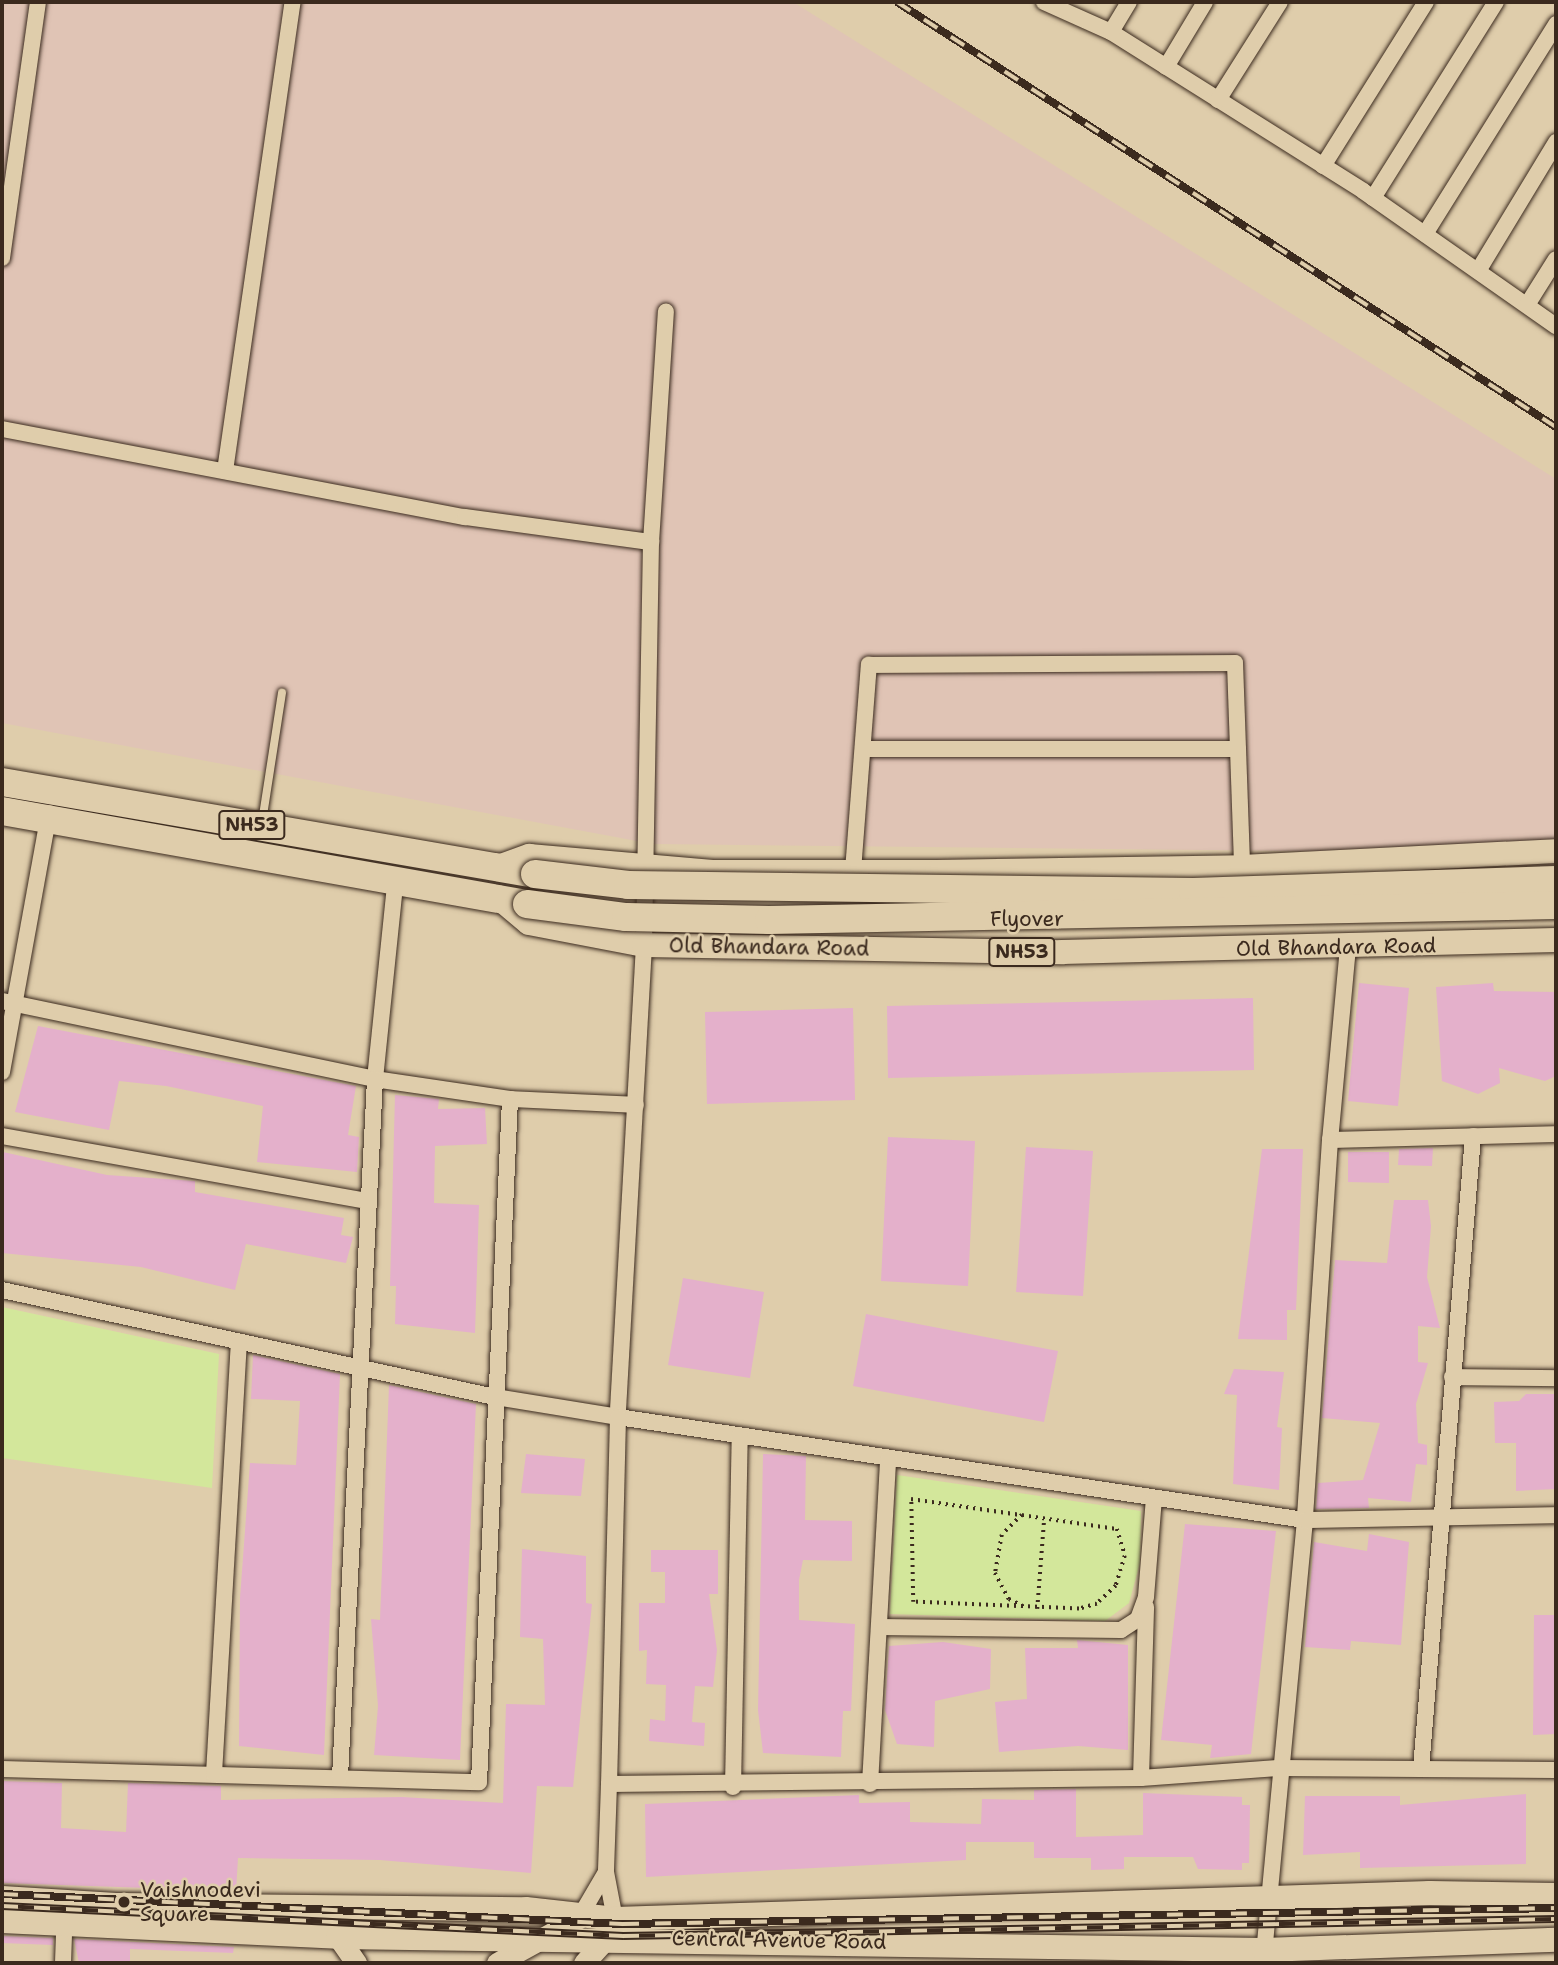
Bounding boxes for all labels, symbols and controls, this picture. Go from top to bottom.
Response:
road number: NH53 [217,810,287,840]
street label: Flyover [990,906,1064,932]
street label: Old Bhandara Road [669,933,869,961]
street label: Old Bhandara Road [1236,933,1436,961]
road number: NH53 [987,936,1057,968]
place label: Vaishnodevi Square [140,1877,261,1927]
marker: Vaishnodevi Square [114,1892,134,1912]
street label: Central Avenue Road [671,1926,887,1954]

